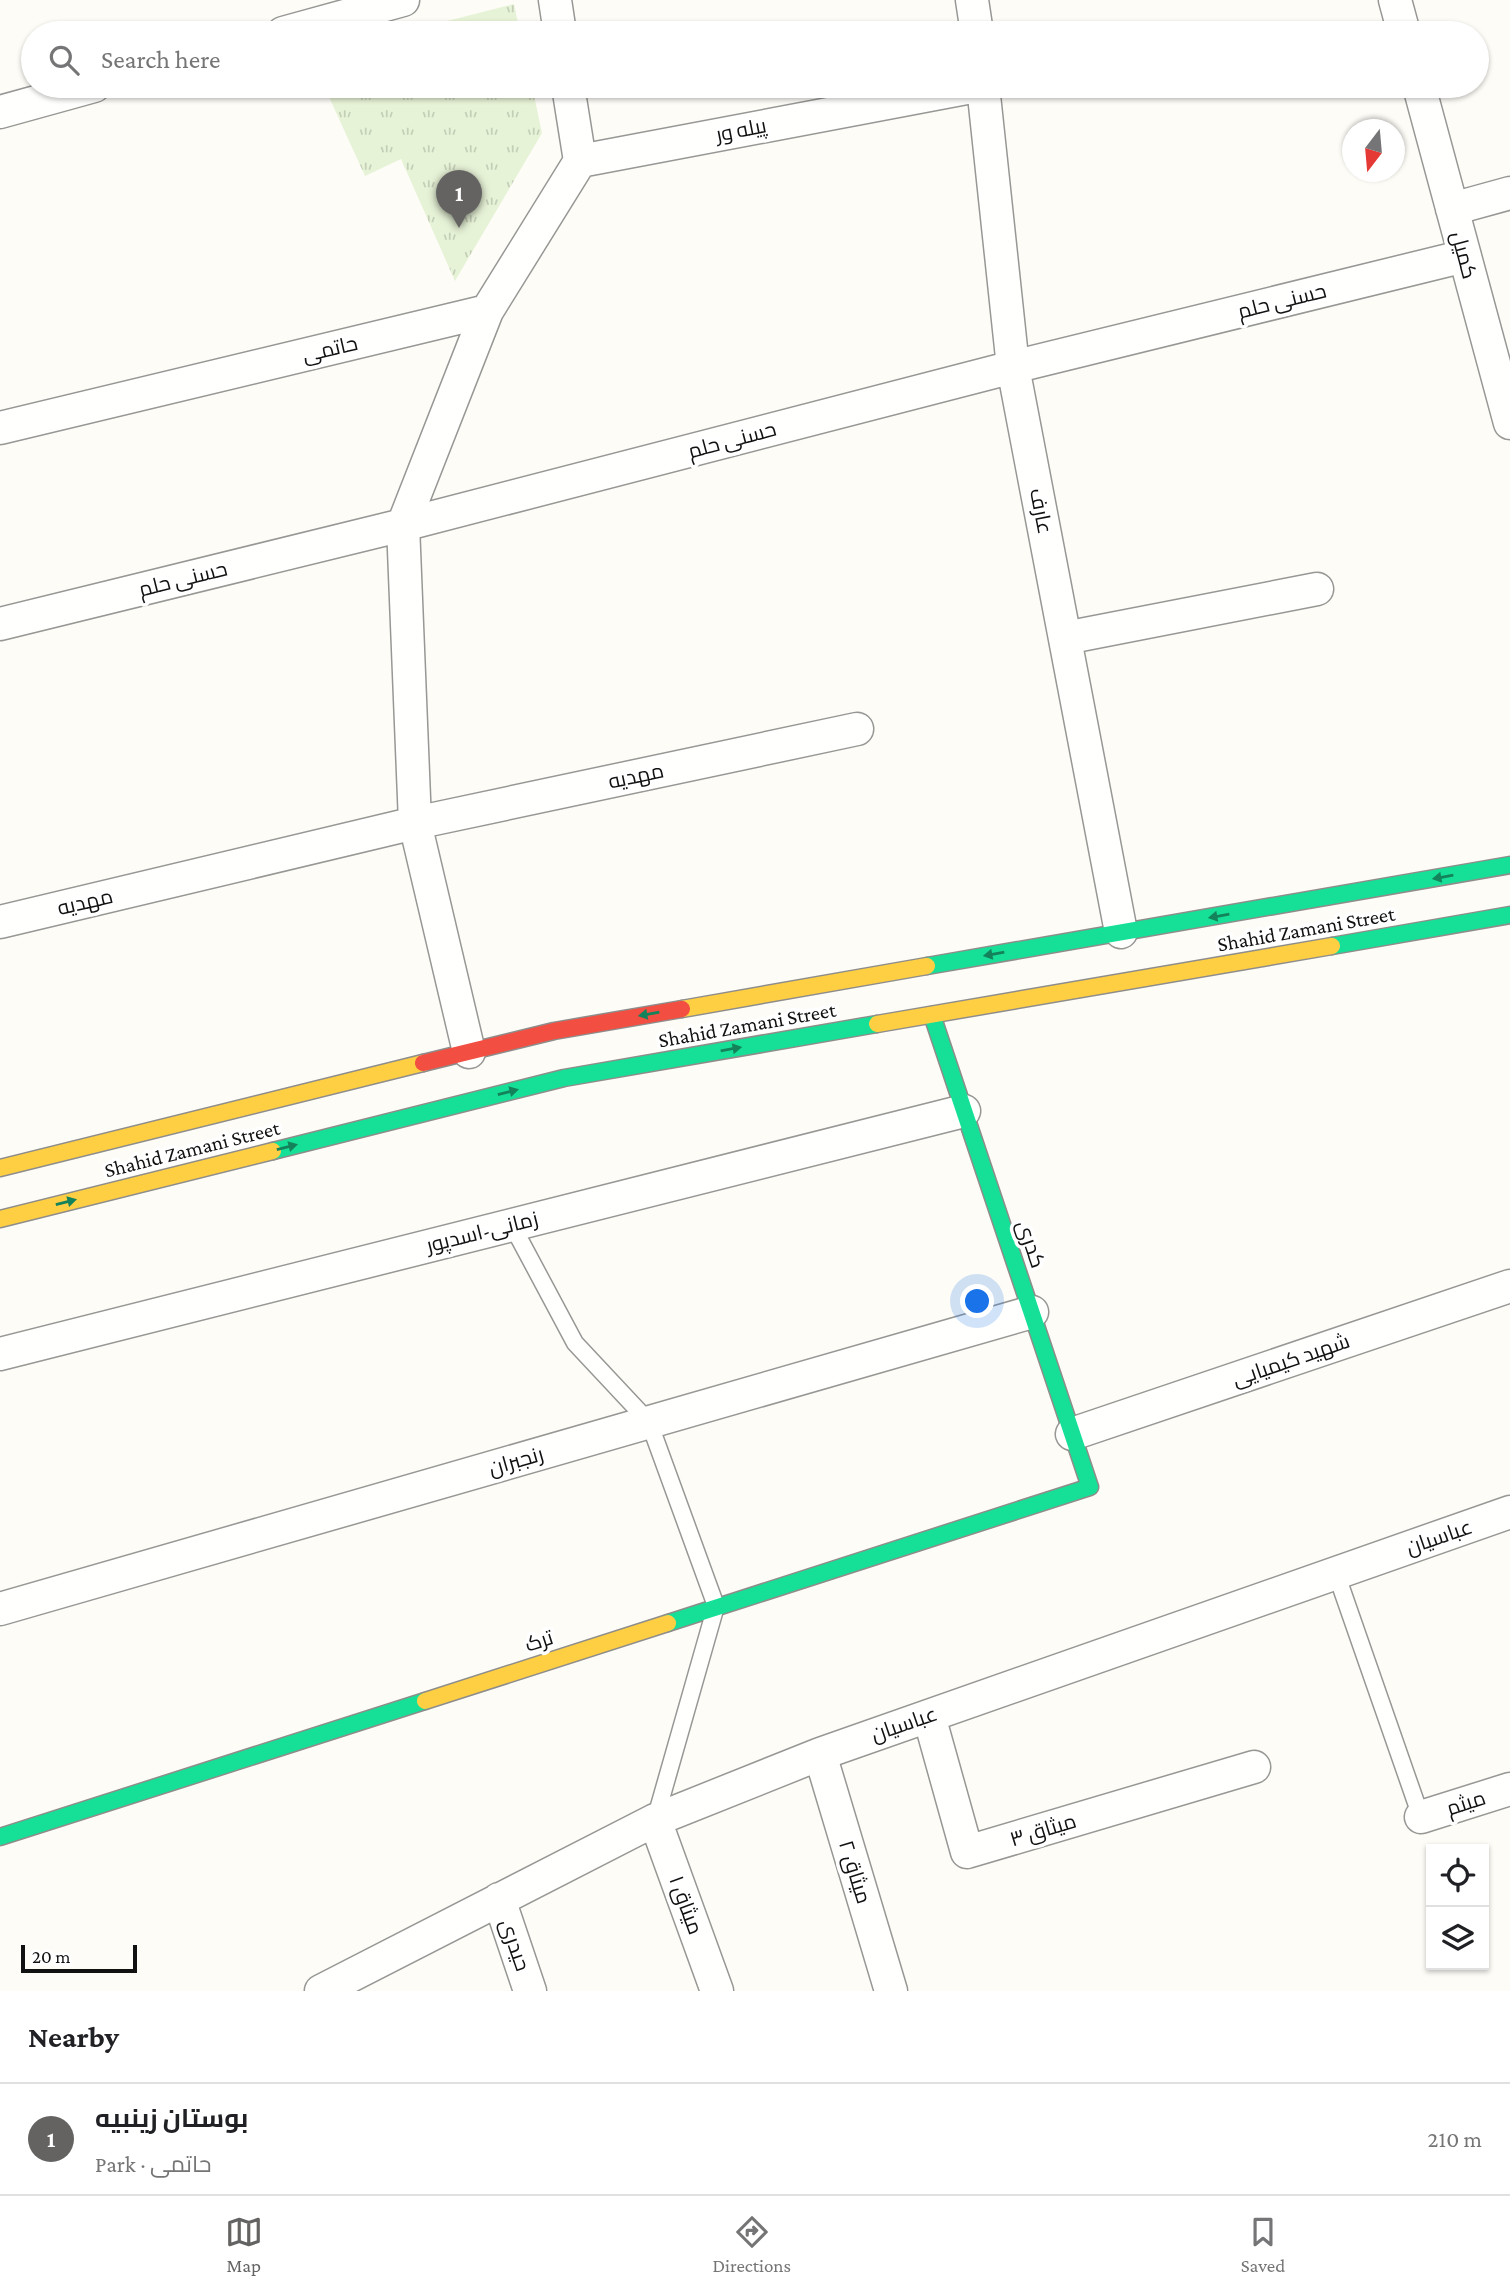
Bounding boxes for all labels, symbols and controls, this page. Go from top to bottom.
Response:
search box [21,21,1489,98]
icon: search [45,41,83,79]
text: Search here [101,45,220,74]
street label: پیله ور [713,113,769,149]
north arrow [1342,119,1405,182]
pin: 1 [436,170,482,228]
street label: کمیل [1445,229,1482,282]
street label: حسنی حلم [1235,278,1329,326]
street label: حاتمی [300,331,360,368]
street label: حسنی حلم [685,417,779,465]
street label: عارف [1025,486,1057,536]
street label: حسنی حلم [136,556,230,604]
street label: مهدیه [606,758,666,795]
one-way arrow [1432,872,1454,883]
street label: مهدیه [55,884,115,921]
street label: Shahid Zamani Street [1215,901,1398,956]
one-way arrow [1207,911,1229,922]
one-way arrow [983,949,1005,960]
street label: Shahid Zamani Street [656,997,839,1052]
one-way arrow [638,1009,660,1020]
one-way arrow [720,1043,742,1054]
one-way arrow [497,1086,519,1097]
street label: Shahid Zamani Street [102,1115,283,1182]
one-way arrow [276,1141,298,1152]
one-way arrow [55,1196,77,1207]
street label: زمانی-اسدپور [423,1207,541,1260]
street label: کدری [1011,1217,1050,1271]
your location [960,1284,994,1318]
street label: شهید کیمیایی [1229,1329,1353,1392]
street label: رنجبران [486,1442,546,1481]
street label: عباسیان [1403,1514,1476,1560]
street label: ترک [522,1625,557,1657]
street label: عباسیان [868,1701,941,1747]
street label: میثم [1443,1785,1489,1822]
street label: میثاق ۳ [1007,1809,1079,1852]
street label: میثاق ۲ [833,1837,876,1907]
map controls [1426,1844,1489,1970]
button: locate [1426,1844,1489,1907]
street label: میثاق ۱ [663,1872,708,1938]
button: layers [1426,1907,1489,1970]
street label: حیدری [494,1916,535,1974]
scale bar [21,1942,136,1974]
text: 20 m [32,1946,71,1967]
text: Nearby [28,2020,119,2053]
text: بوستان زینبیه [95,2104,248,2133]
text: 1 [47,2126,55,2152]
text: 210 m [1428,2126,1482,2152]
text: Park · حاتمی [95,2151,212,2177]
tab: Map [225,2213,263,2276]
tab: Directions [712,2213,791,2276]
tab: Saved [1241,2213,1285,2276]

